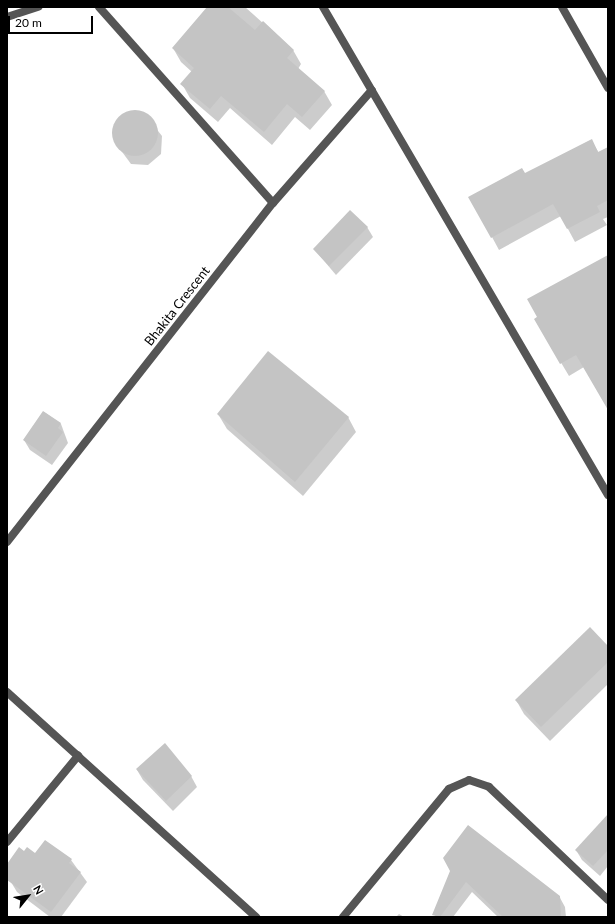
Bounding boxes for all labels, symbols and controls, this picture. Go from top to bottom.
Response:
scale bar [10,8,95,34]
text: 20 m [15,15,42,30]
street label: Bhakita Crescent [141,263,213,349]
north arrow [8,876,48,916]
text: N [31,883,47,897]

